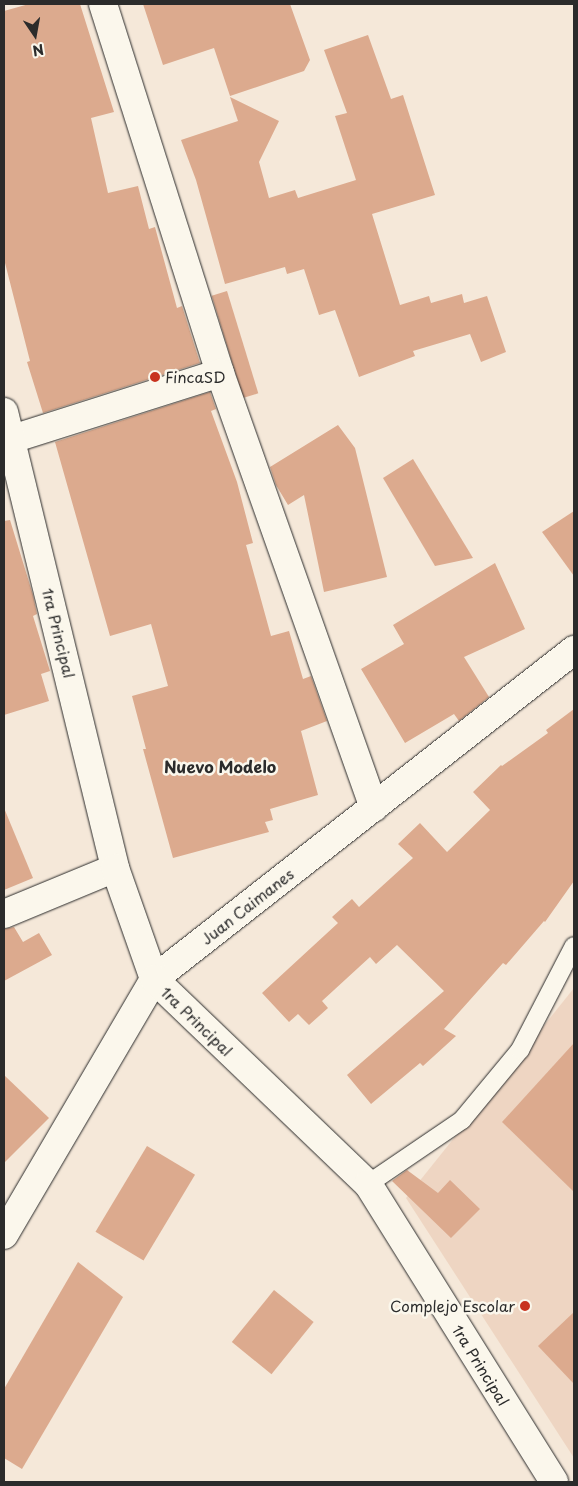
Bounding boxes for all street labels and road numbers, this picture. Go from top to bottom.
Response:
street label: 1ra Principal [39,587,79,679]
street label: Juan Caimanes [197,864,297,948]
street label: 1ra Principal [158,983,236,1059]
street label: 1ra Principal [449,1322,513,1408]

